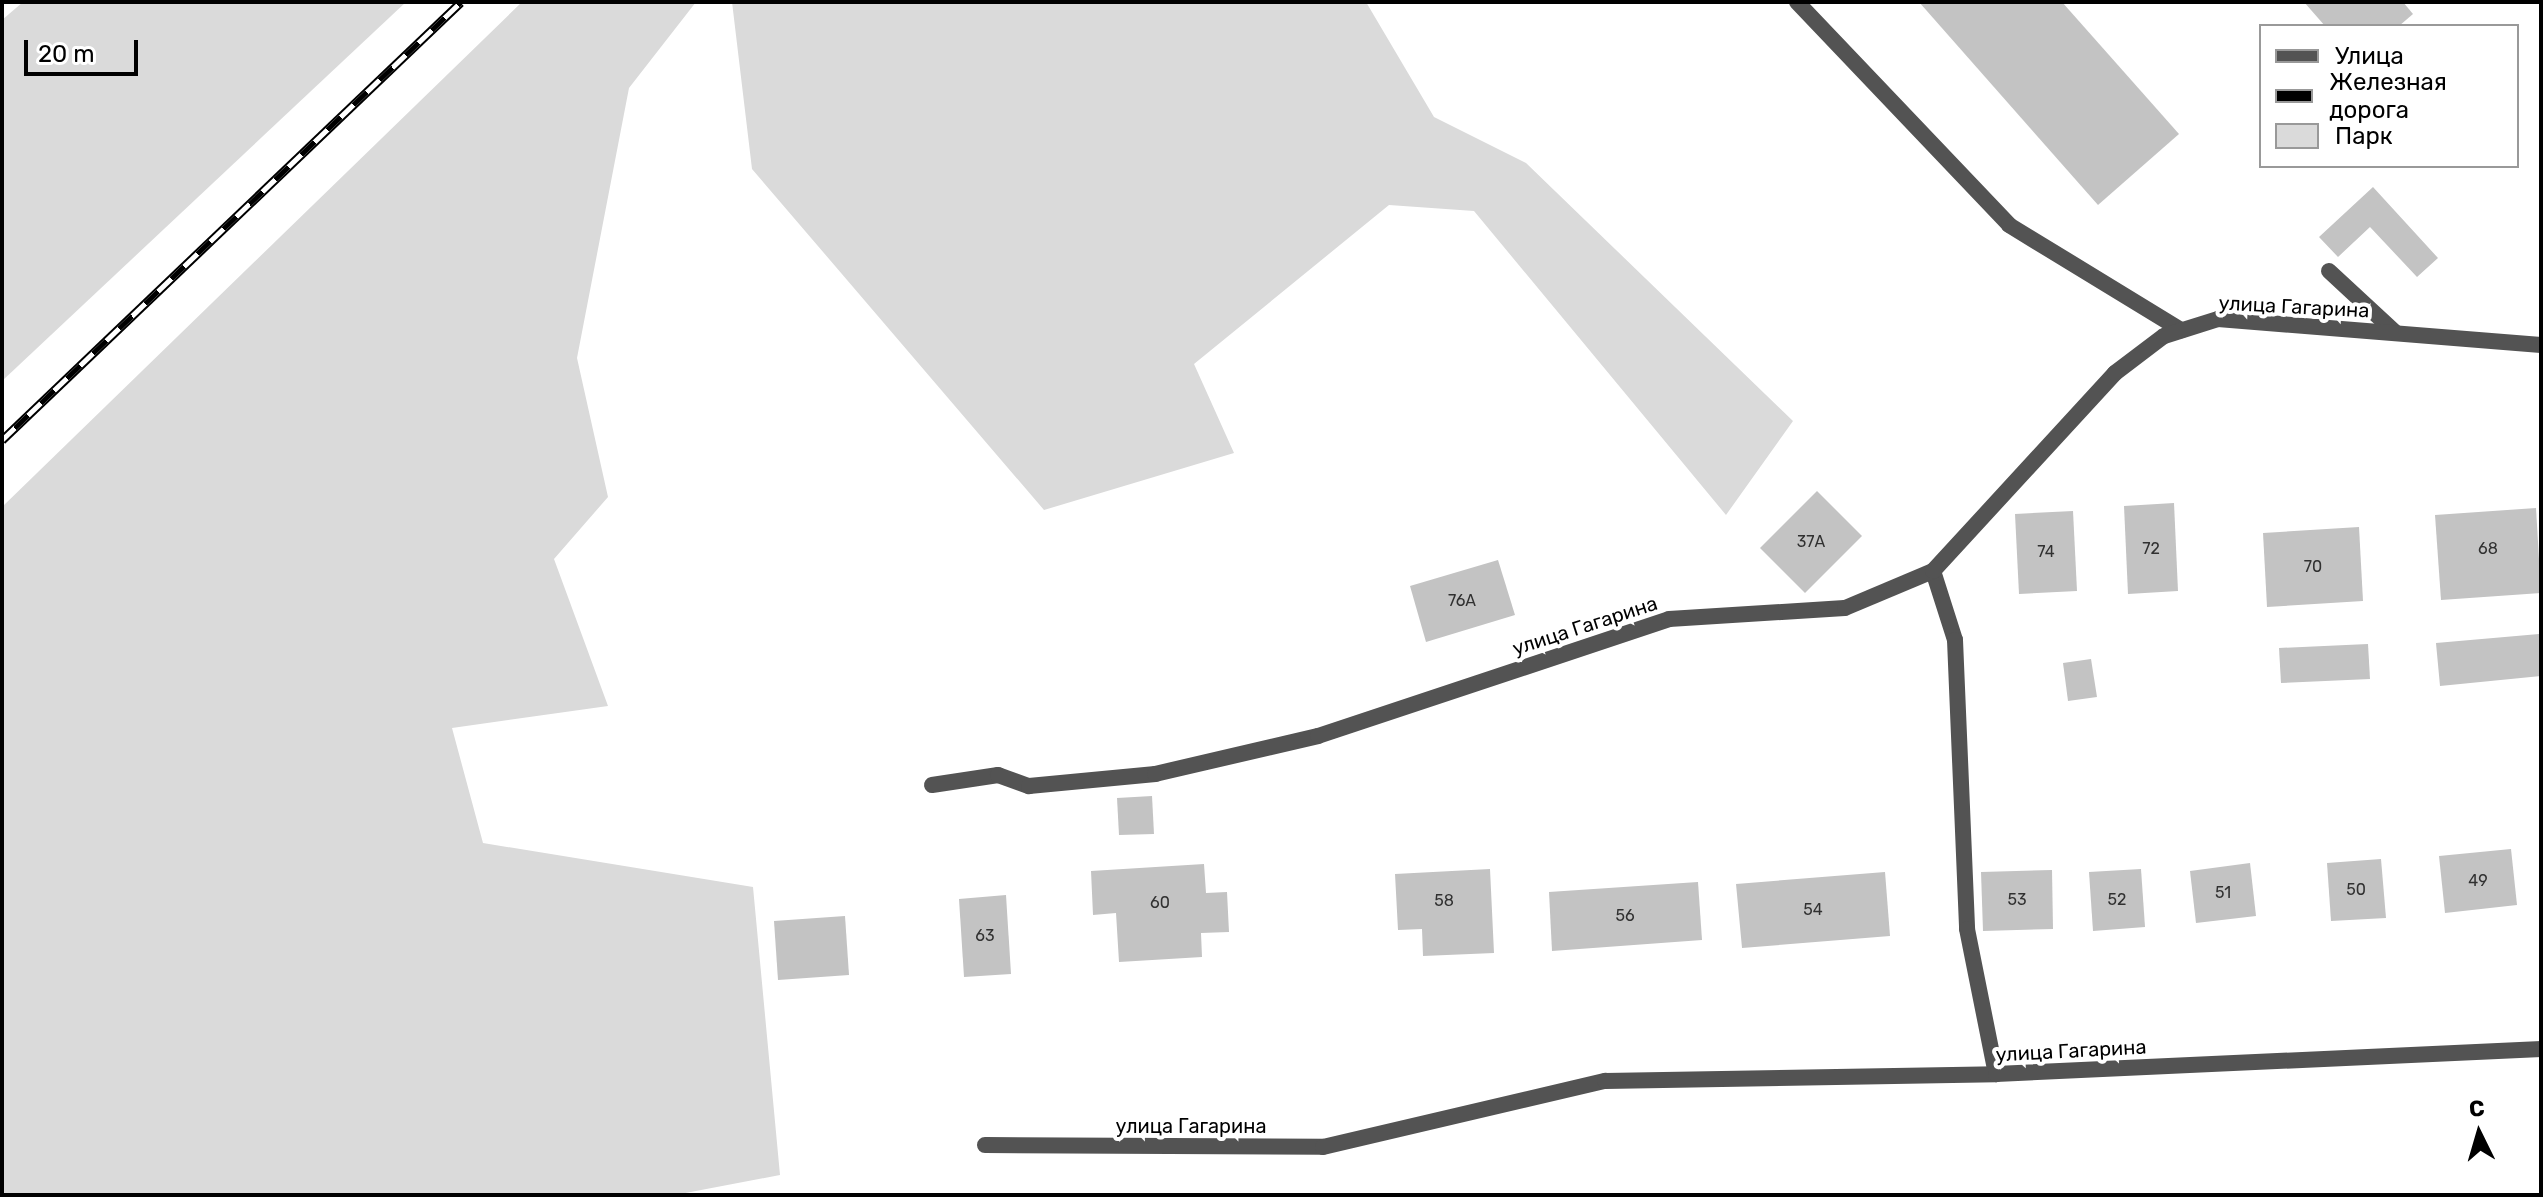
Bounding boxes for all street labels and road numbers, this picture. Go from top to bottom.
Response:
street label: улица Гагарина [2218,291,2370,323]
street label: улица Гагарина [1510,591,1660,661]
street label: улица Гагарина [1995,1035,2147,1067]
street label: улица Гагарина [1116,1114,1266,1138]

